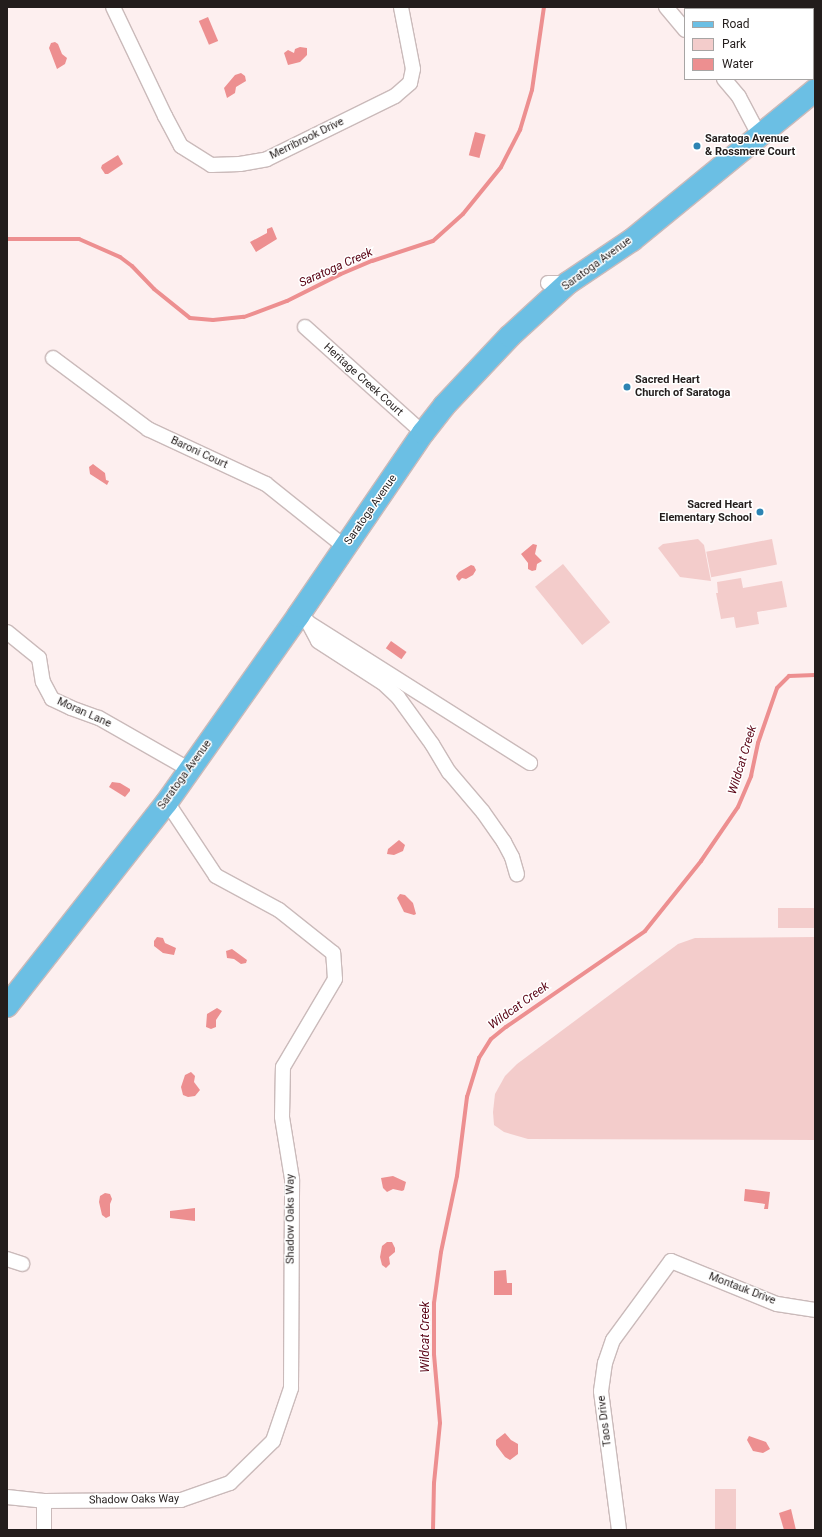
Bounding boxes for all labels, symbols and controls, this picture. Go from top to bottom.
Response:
legend [684,8,814,80]
text: Road [722,17,750,31]
text: Park [722,37,746,51]
text: Water [722,57,753,71]
street label: Merribrook Drive [268,115,346,163]
place label: Saratoga Avenue & Rossmere Court [705,133,795,159]
marker: Saratoga Avenue & Rossmere Court [692,141,702,151]
street label: Saratoga Avenue [560,234,634,294]
water label: Saratoga Creek [297,245,375,291]
street label: Heritage Creek Court [321,341,405,419]
place label: Sacred Heart Church of Saratoga [635,374,730,400]
marker: Sacred Heart Church of Saratoga [622,382,632,392]
street label: Baroni Court [168,434,230,472]
street label: Saratoga Avenue [342,472,400,548]
place label: Sacred Heart Elementary School [659,499,752,525]
marker: Sacred Heart Elementary School [755,507,765,517]
street label: Moran Lane [55,695,113,731]
water label: Wildcat Creek [726,724,760,796]
street label: Saratoga Avenue [155,738,215,812]
water label: Wildcat Creek [486,979,552,1033]
street label: Shadow Oaks Way [284,1174,298,1264]
street label: Montauk Drive [707,1270,777,1308]
water label: Wildcat Creek [419,1301,433,1373]
street label: Taos Drive [595,1395,615,1447]
street label: Shadow Oaks Way [89,1493,179,1507]

